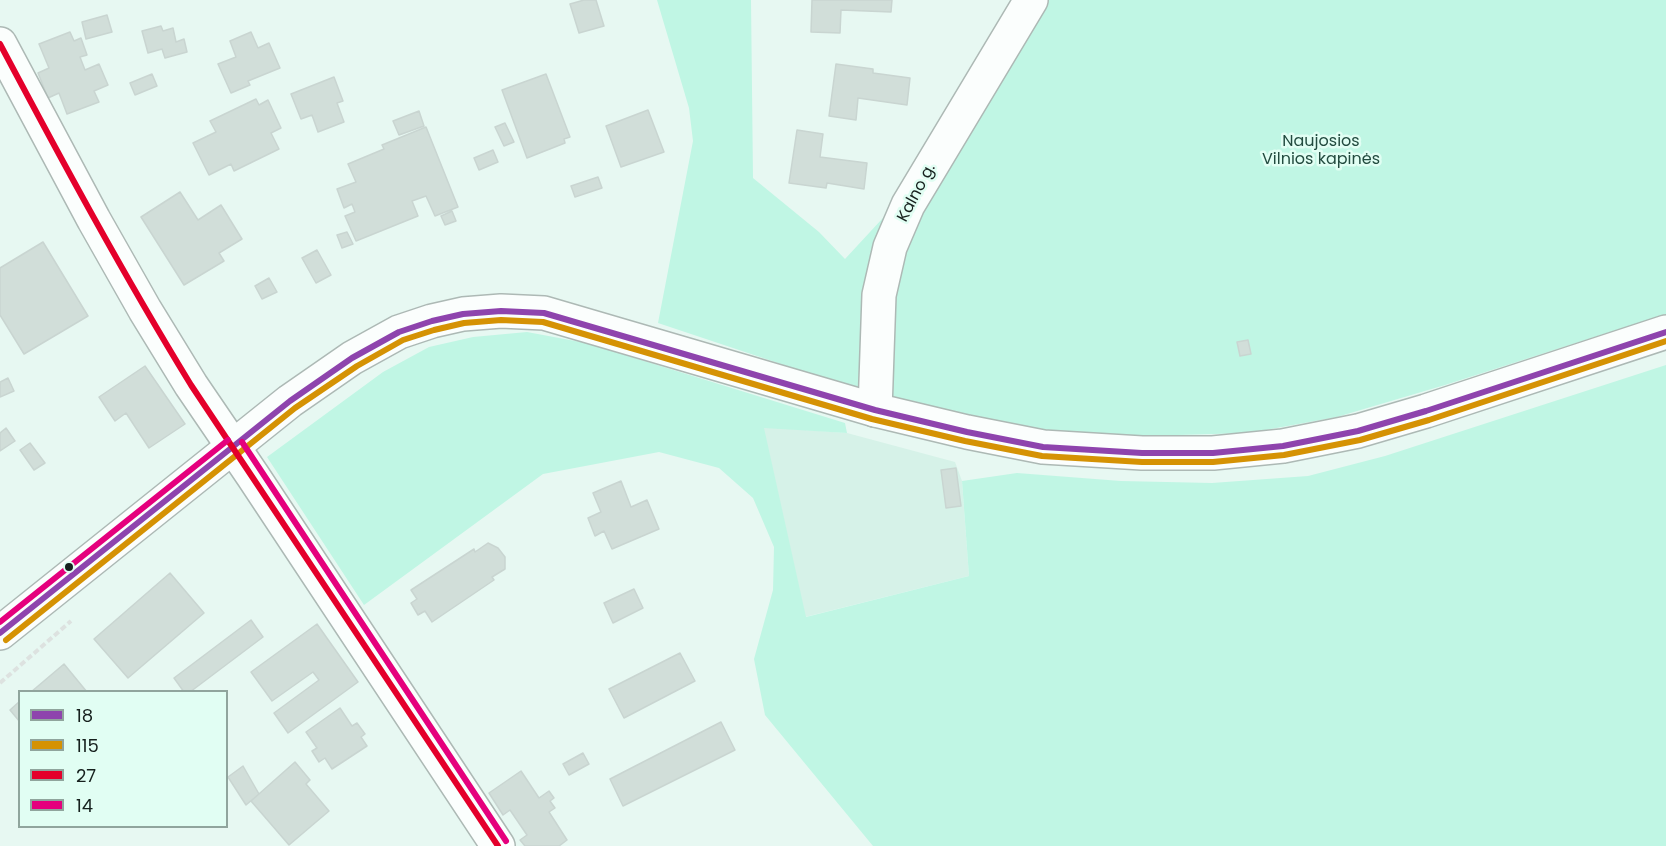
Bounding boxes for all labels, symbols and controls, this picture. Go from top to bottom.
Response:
park label: Naujosios Vilnios kapinės [1262,132,1380,170]
street label: Kalno g. [894,161,940,225]
unlabelled marker [63,561,75,573]
legend [18,690,228,828]
text: 18 [76,703,93,728]
text: 115 [76,733,99,758]
text: 27 [76,763,96,788]
text: 14 [76,793,93,818]

